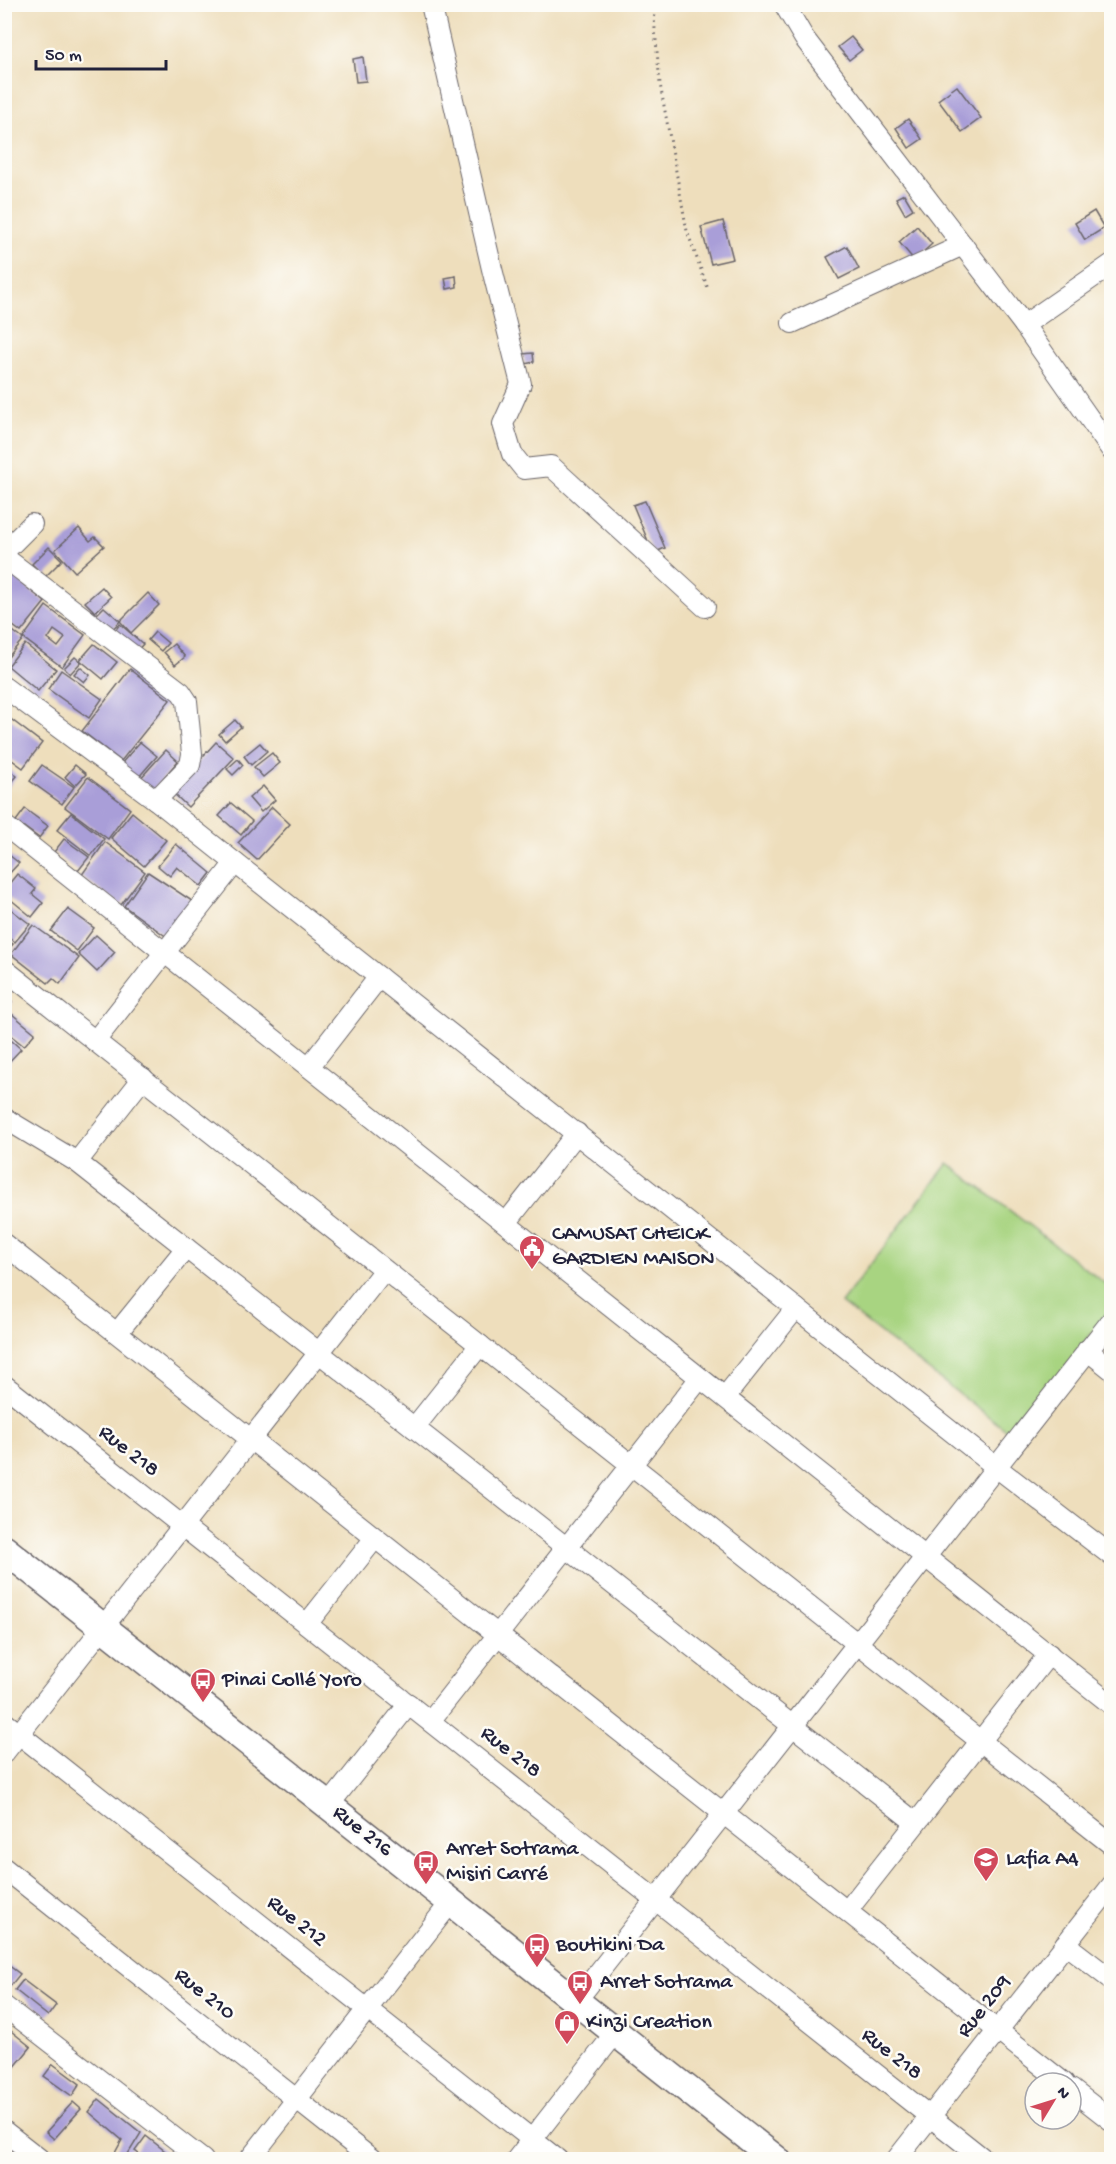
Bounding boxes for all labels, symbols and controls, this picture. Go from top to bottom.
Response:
scale bar [36,33,166,71]
text: 50 m [45,46,82,67]
place label: CAMUSAT CHEICK GARDIEN MAISON [552,1222,715,1273]
public building icon: CAMUSAT CHEICK GARDIEN MAISON [517,1233,547,1271]
street label: Rue 218 [92,1420,164,1484]
bus stop icon: Pinai Collé Yoro [188,1666,218,1704]
place label: Pinai Collé Yoro [221,1668,362,1694]
street label: Rue 218 [474,1721,546,1785]
street label: Rue 216 [327,1800,398,1864]
place label: Arret Sotrama Misiri Carré [446,1837,579,1888]
school or university icon: Lafia A4 [971,1845,1001,1883]
place label: Lafia A4 [1006,1847,1079,1873]
bus stop icon: Arret Sotrama Misiri Carré [411,1848,441,1886]
street label: Rue 212 [261,1891,331,1954]
bus stop icon: Boutikini Da [522,1931,552,1969]
place label: Boutikini Da [555,1933,665,1959]
street label: Rue 210 [168,1963,240,2027]
bus stop icon: Arret Sotrama [565,1968,595,2006]
place label: Arret Sotrama [600,1970,733,1996]
street label: Rue 209 [952,1970,1018,2044]
shop icon: Kinzi Creation [552,2008,582,2046]
place label: Kinzi Creation [586,2010,712,2036]
street label: Rue 218 [855,2023,927,2087]
north arrow [1023,2071,1083,2131]
text: N [1051,2084,1073,2104]

